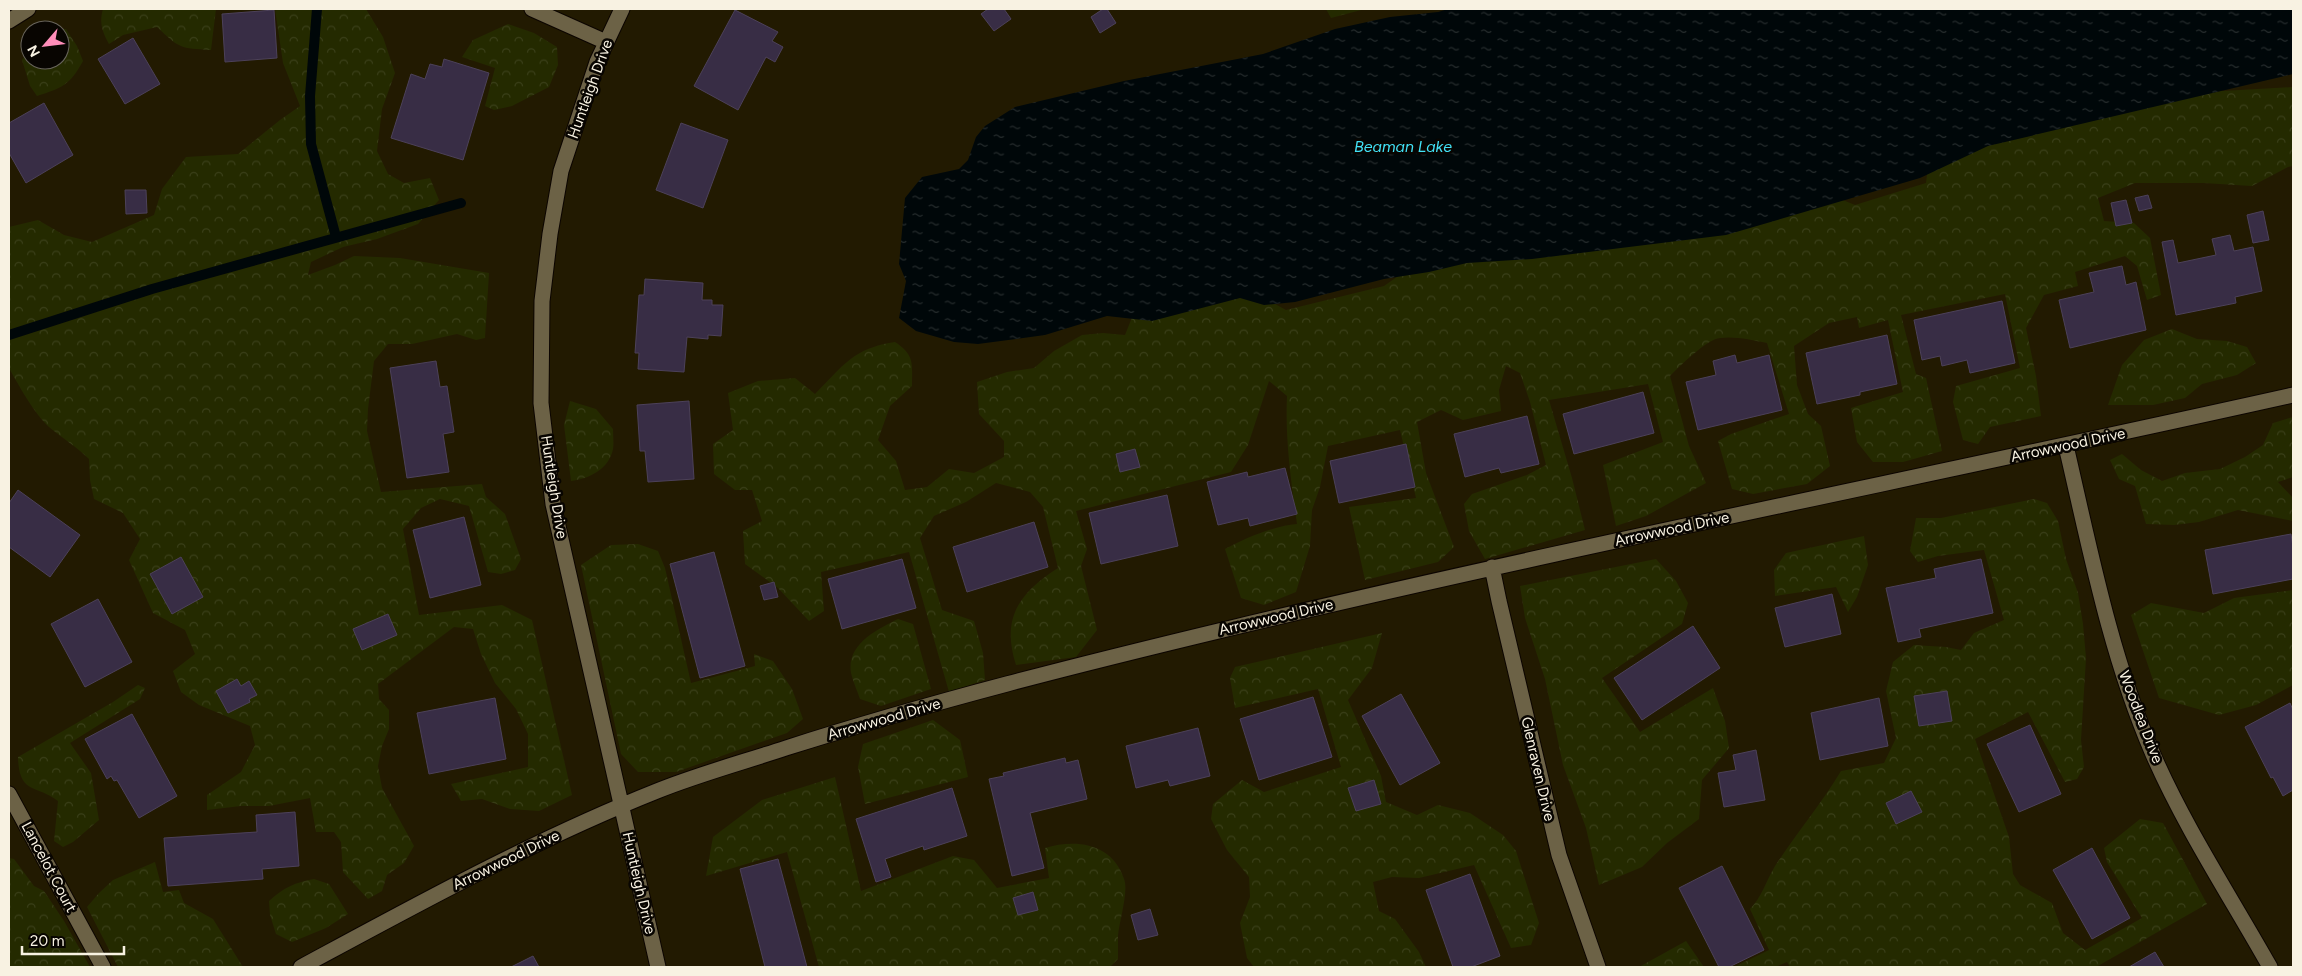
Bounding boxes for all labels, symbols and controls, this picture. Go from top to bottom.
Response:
north arrow [20,20,70,70]
street label: Huntleigh Drive [564,37,616,141]
text: N [24,42,44,60]
water label: Beaman Lake [1354,137,1452,156]
street label: Arrowwood Drive [2009,424,2127,466]
street label: Huntleigh Drive [537,434,571,540]
street label: Arrowwood Drive [1613,508,1731,550]
street label: Arrowwood Drive [1217,595,1335,639]
street label: Woodlea Drive [2115,668,2167,766]
street label: Arrowwood Drive [825,694,943,744]
street label: Glenraven Drive [1517,715,1559,823]
street label: Lancelot Court [18,819,81,916]
street label: Arrowwood Drive [450,826,562,894]
street label: Huntleigh Drive [619,830,659,936]
scale bar [22,924,125,956]
text: 20 m [30,932,64,950]

